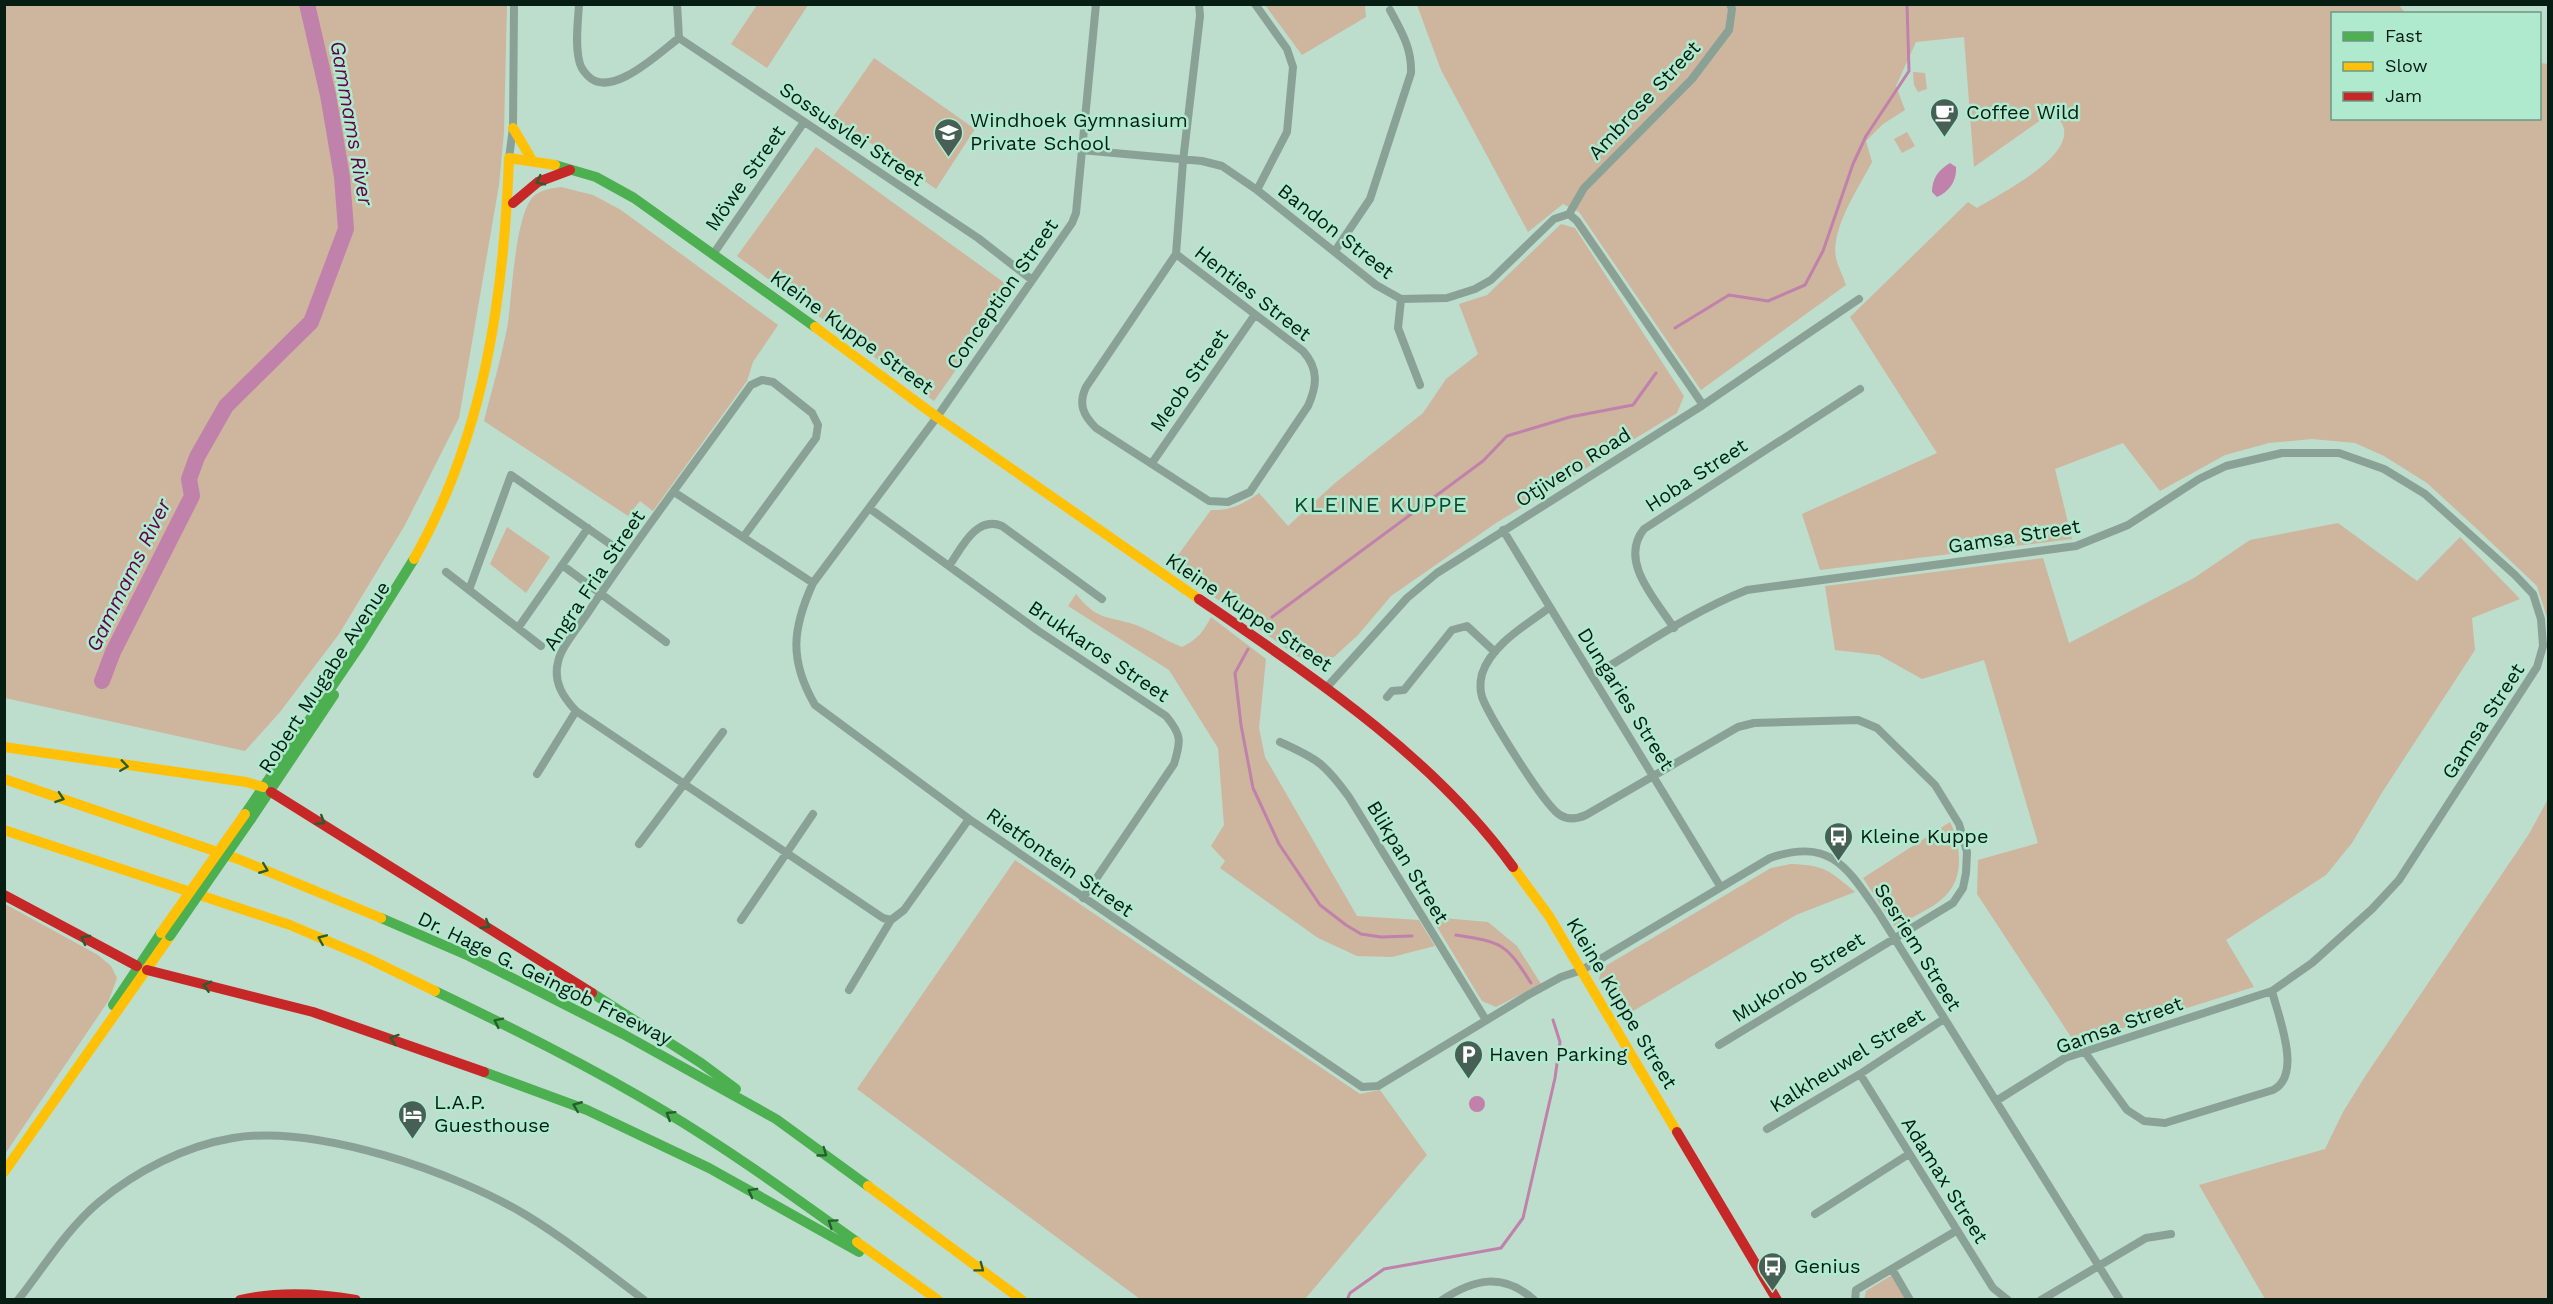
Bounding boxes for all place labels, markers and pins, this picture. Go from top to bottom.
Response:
cafe icon: Coffee Wild [1929,96,1961,138]
place label: Coffee Wild [1966,100,2080,124]
place label: Windhoek Gymnasium Private School [970,108,1188,155]
school or university icon: Windhoek Gymnasium Private School [933,116,965,158]
bus stop icon: Kleine Kuppe [1823,820,1855,862]
place label: Kleine Kuppe [1860,824,1988,848]
parking icon: Haven Parking [1452,1038,1484,1080]
place label: Haven Parking [1489,1042,1627,1066]
place label: L.A.P. Guesthouse [434,1090,550,1137]
hotel icon: L.A.P. Guesthouse [397,1098,429,1140]
bus stop icon: Genius [1757,1250,1789,1292]
place label: Genius [1794,1254,1861,1278]

